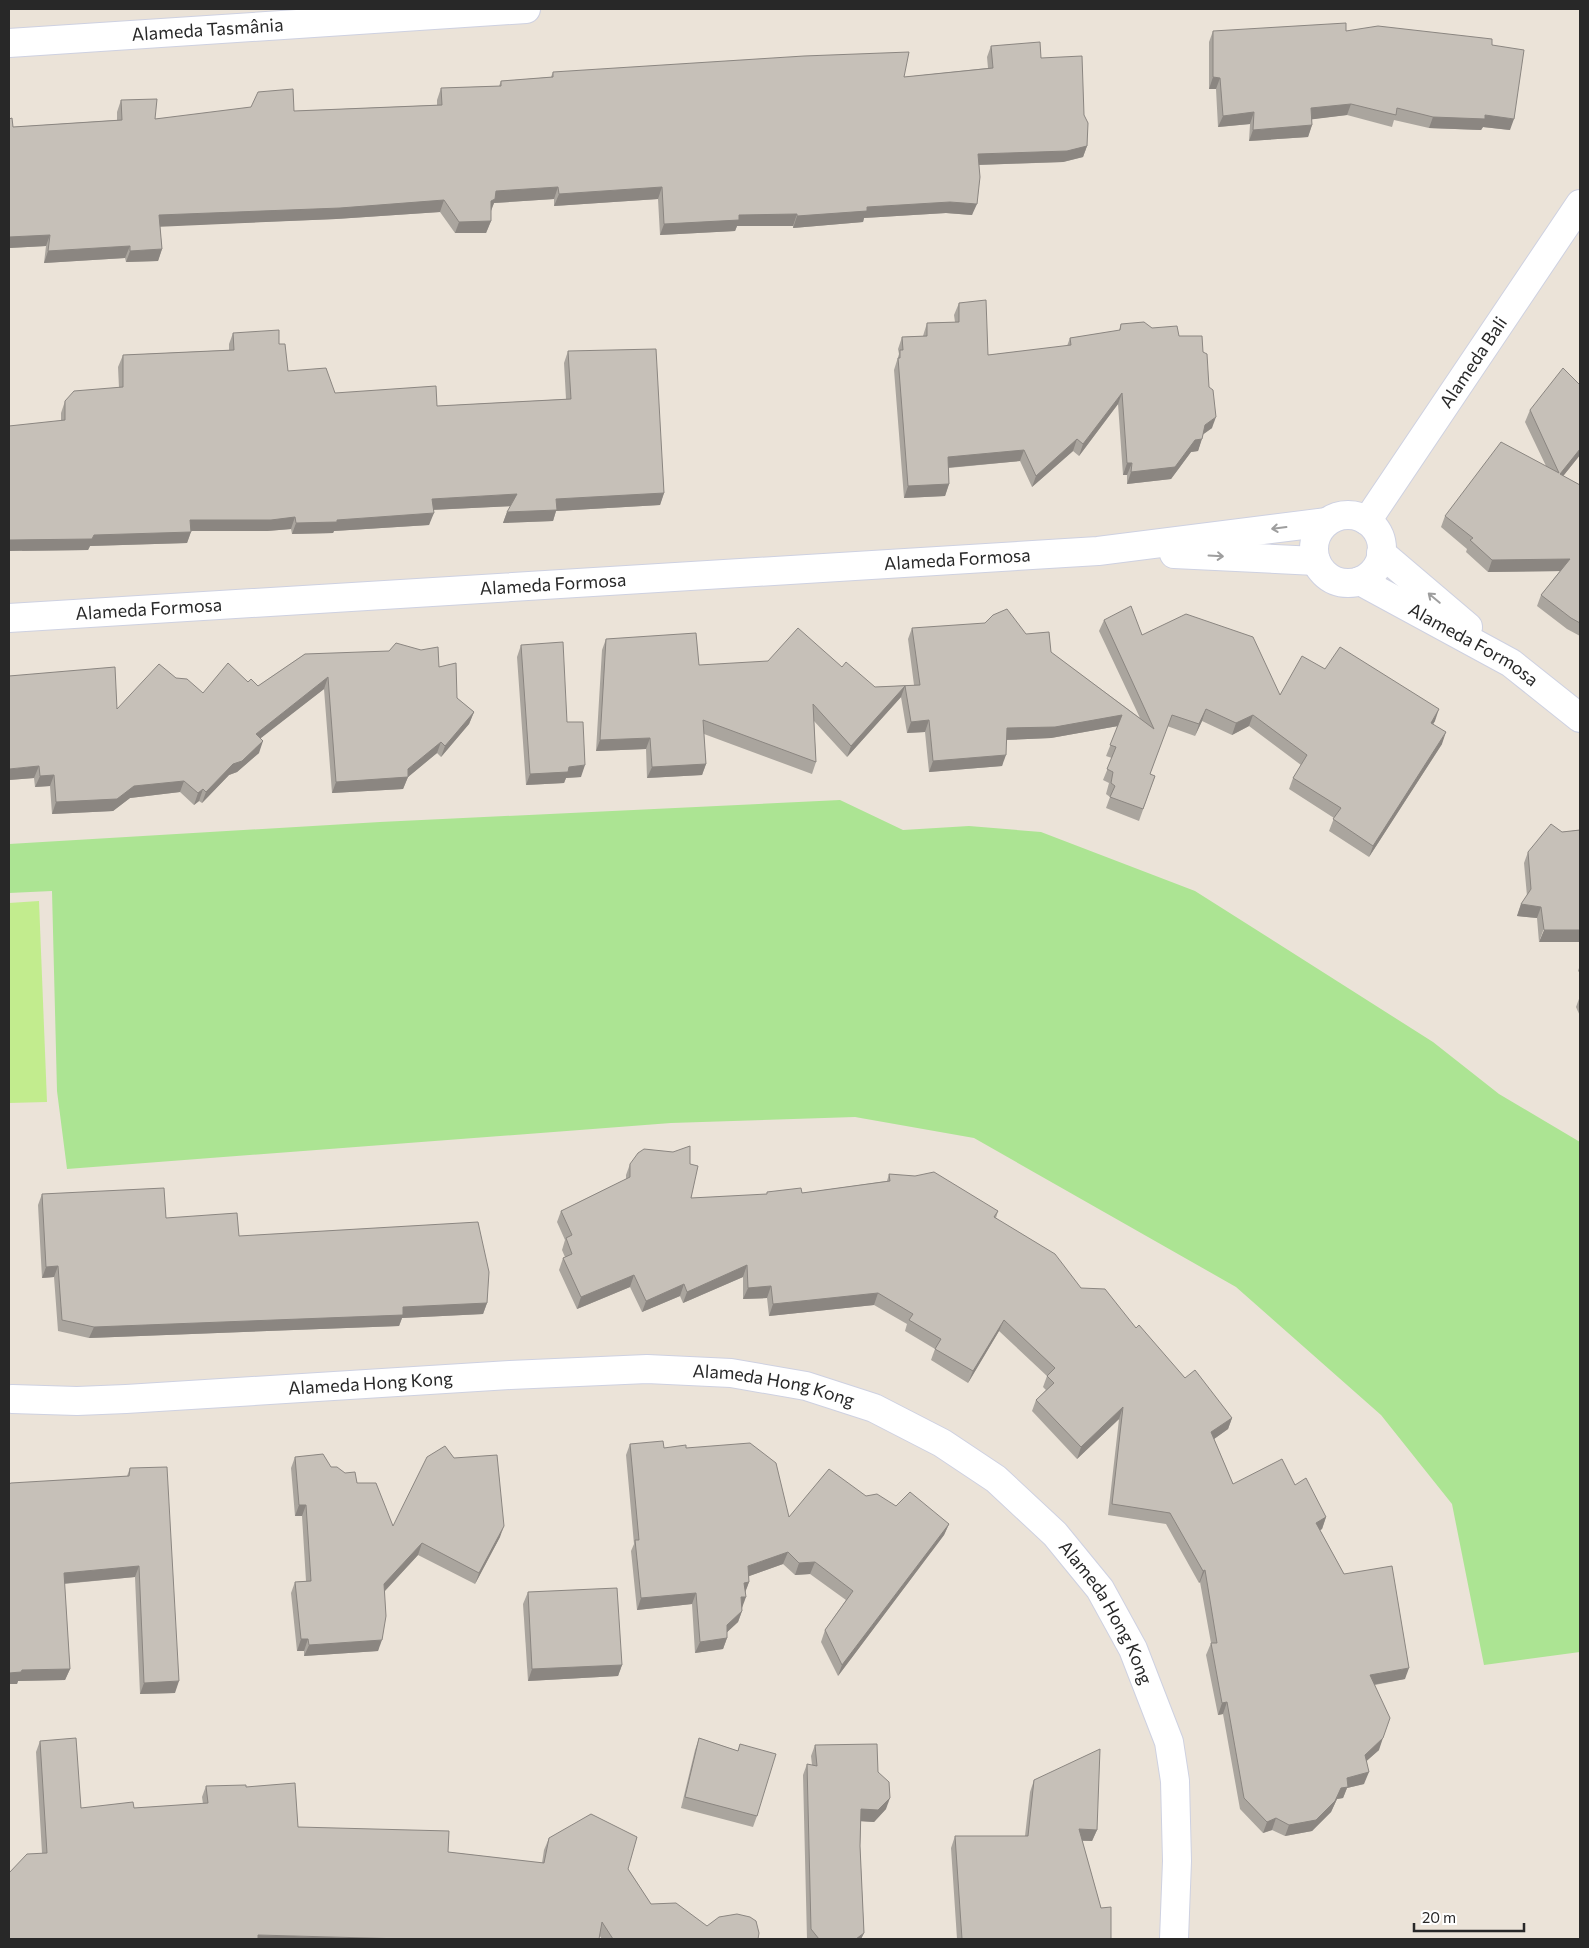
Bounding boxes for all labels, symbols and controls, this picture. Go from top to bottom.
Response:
street label: Alameda Tasmânia [131,13,284,45]
street label: Alameda Bali [1434,312,1511,412]
one-way arrow [1271,523,1287,533]
street label: Alameda Formosa [883,543,1031,574]
one-way arrow [1208,552,1224,561]
street label: Alameda Formosa [479,568,627,599]
one-way arrow [1427,592,1440,604]
street label: Alameda Formosa [75,593,223,624]
street label: Alameda Formosa [1405,597,1543,690]
street label: Alameda Hong Kong [692,1359,858,1411]
street label: Alameda Hong Kong [287,1367,454,1399]
street label: Alameda Hong Kong [1055,1536,1158,1688]
scale bar [1414,1900,1524,1932]
text: 20 m [1422,1908,1456,1926]

